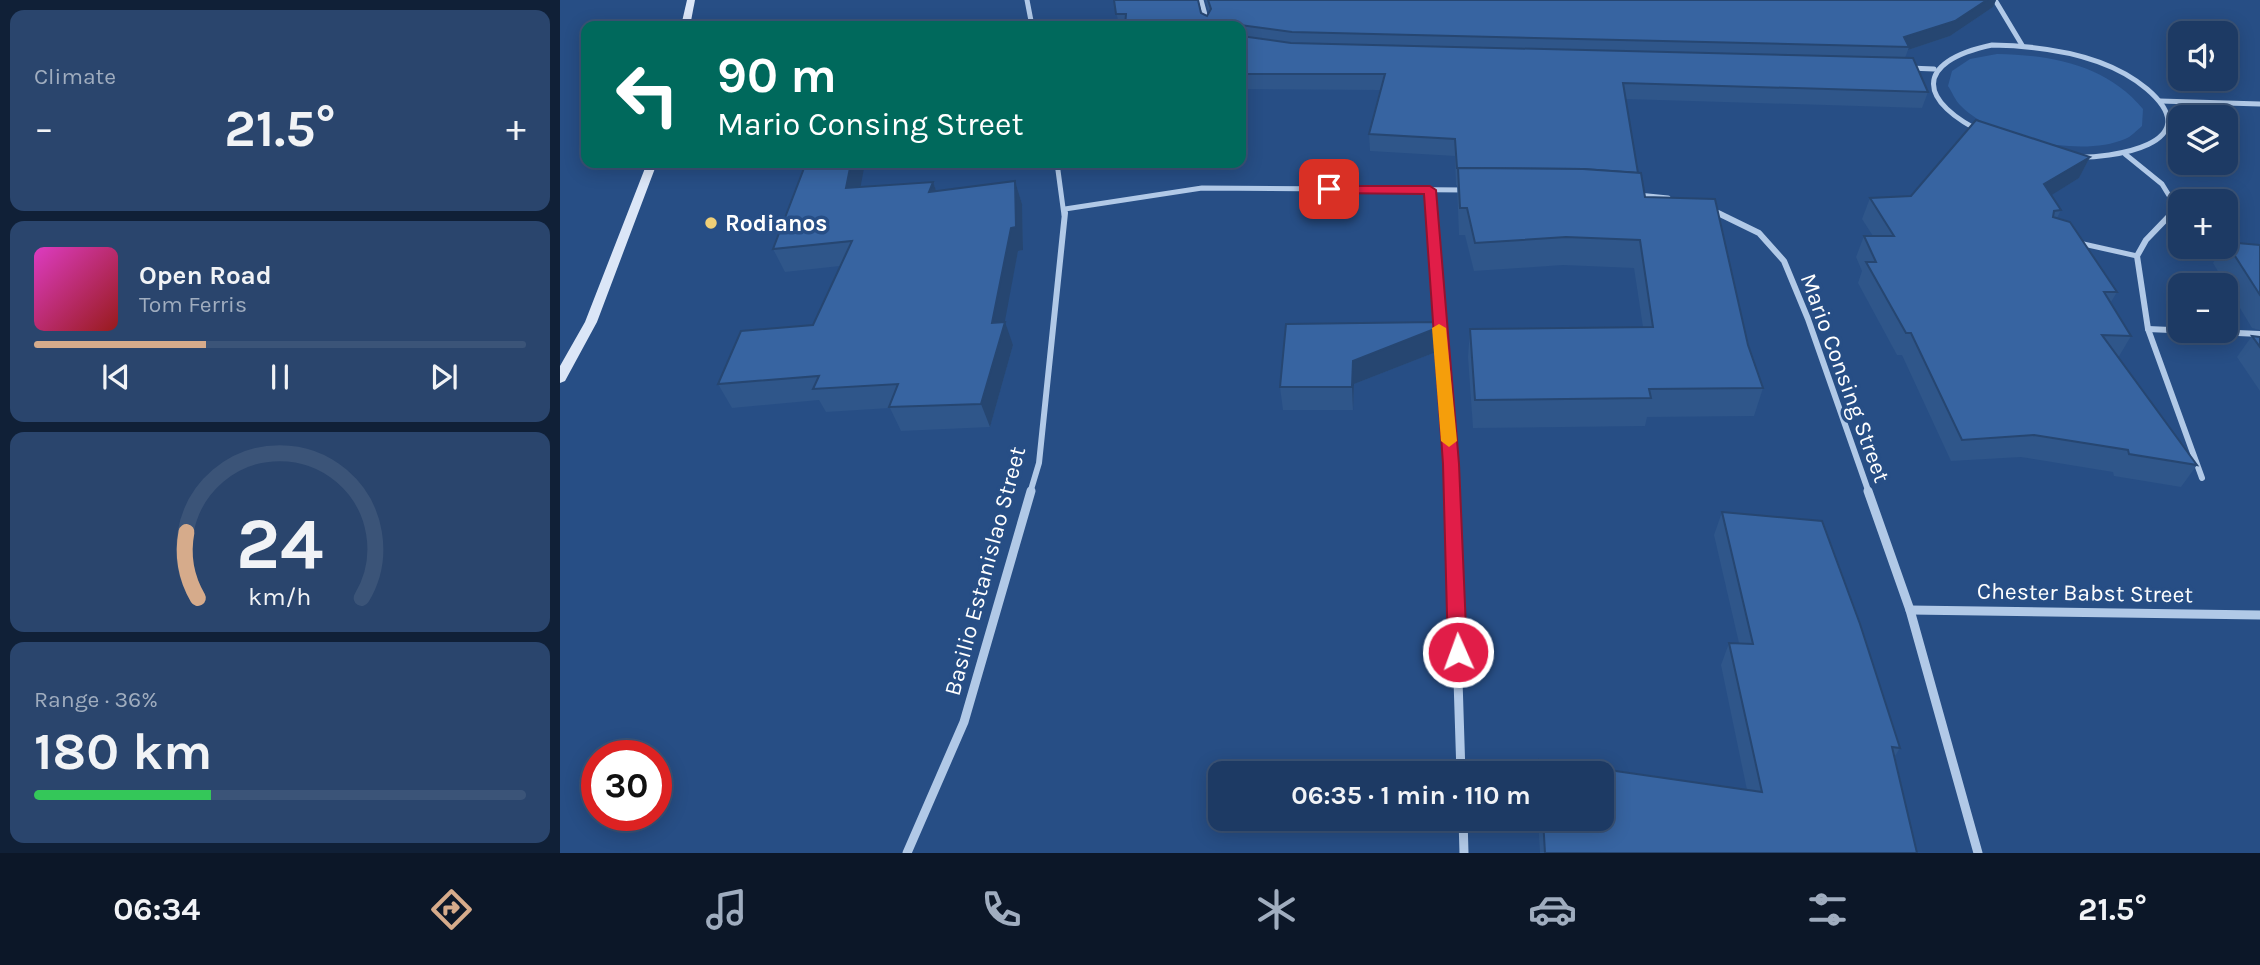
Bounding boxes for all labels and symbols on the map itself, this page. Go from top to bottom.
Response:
pin [1299,159,1359,219]
place label: Rodianos [725,210,827,237]
marker: Rodianos [703,215,719,231]
street label: Mario Consing Street [1795,270,1895,486]
street label: Basilio Estanislao Street [939,443,1031,698]
street label: Chester Babst Street [1977,578,2194,608]
position arrow [1421,615,1495,689]
speed limit sign: 30 [581,740,672,831]

